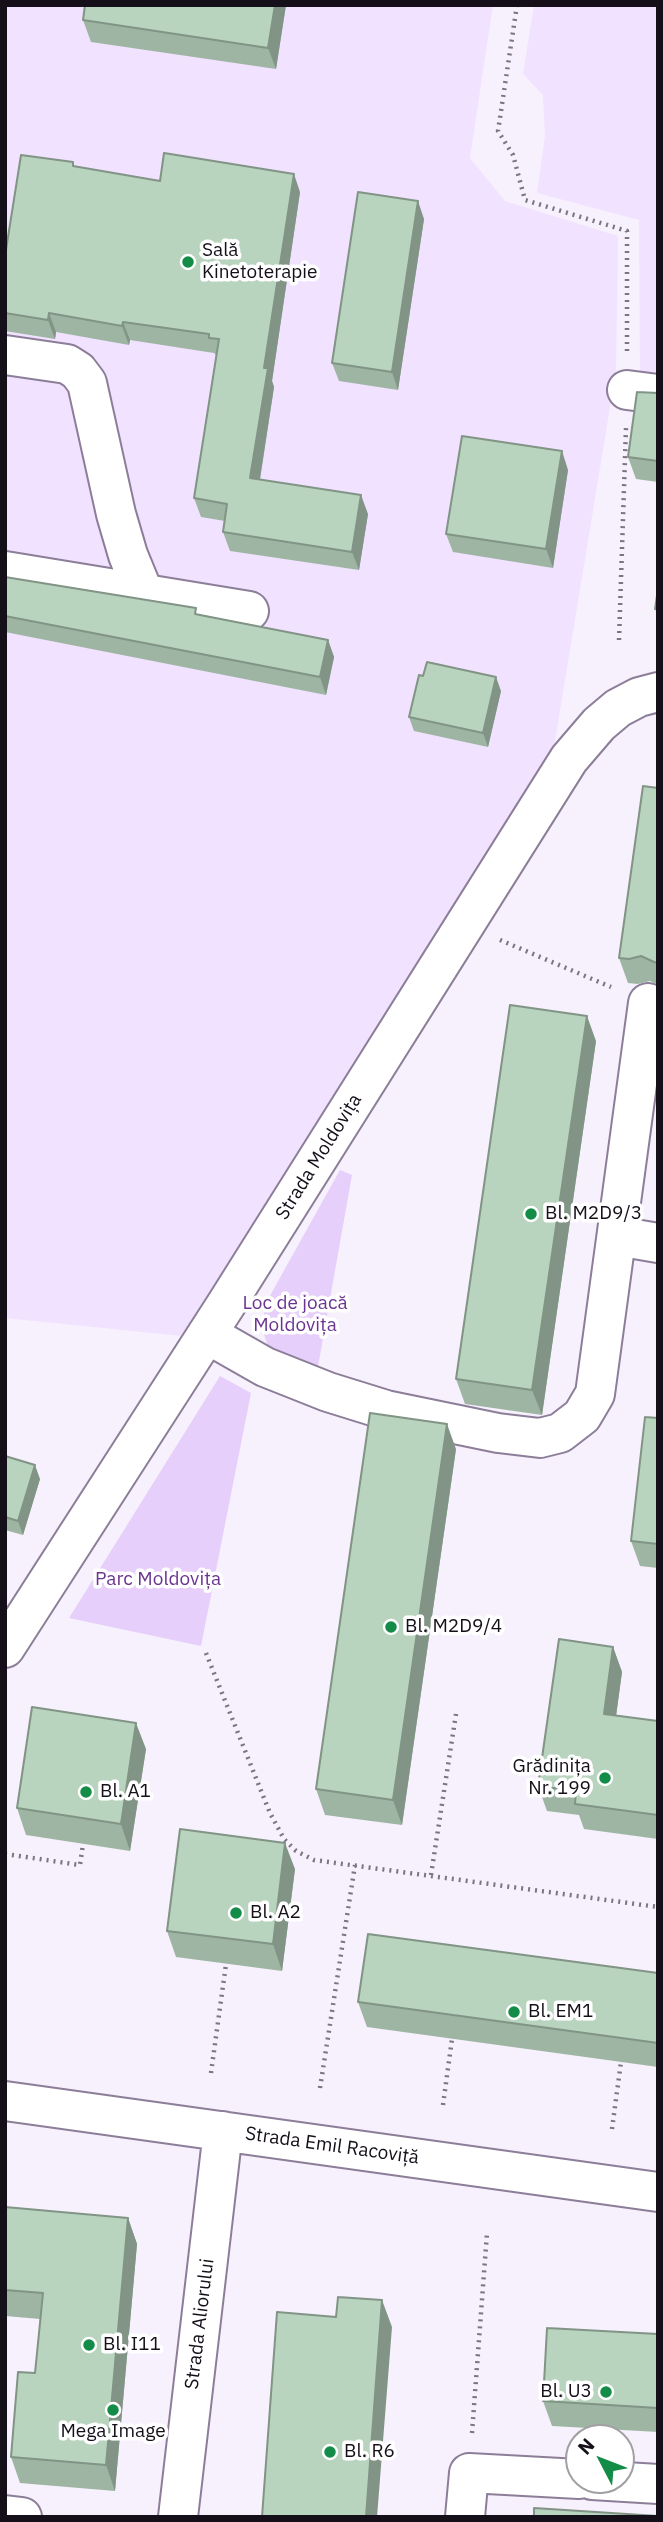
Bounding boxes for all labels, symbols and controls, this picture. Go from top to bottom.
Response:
place label: Sală Kinetoterapie [202,240,318,284]
marker: Sală Kinetoterapie [180,254,196,270]
street label: Strada Moldovița [271,1090,367,1224]
place label: Bl. M2D9/3 [545,1203,642,1225]
marker: Bl. M2D9/3 [523,1206,539,1222]
park label: Loc de joacă Moldovița [242,1293,348,1337]
park label: Parc Moldovița [95,1569,221,1591]
place label: Bl. M2D9/4 [405,1616,502,1638]
marker: Bl. M2D9/4 [383,1619,399,1635]
place label: Grădinița Nr. 199 [513,1756,591,1800]
marker: Grădinița Nr. 199 [597,1770,613,1786]
place label: Bl. A1 [100,1781,151,1803]
marker: Bl. A1 [78,1784,94,1800]
place label: Bl. A2 [250,1902,301,1924]
marker: Bl. A2 [228,1905,244,1921]
place label: Bl. EM1 [528,2001,593,2023]
marker: Bl. EM1 [506,2004,522,2020]
street label: Strada Emil Racoviță [244,2123,420,2169]
street label: Strada Aliorului [181,2257,219,2391]
place label: Bl. I11 [103,2334,161,2356]
marker: Bl. I11 [81,2337,97,2353]
place label: Bl. U3 [540,2381,592,2403]
marker: Bl. U3 [598,2384,614,2400]
marker: Mega Image [105,2402,121,2418]
place label: Mega Image [60,2421,166,2443]
north arrow [565,2424,635,2494]
text: N [572,2433,599,2459]
place label: Bl. R6 [344,2441,395,2463]
marker: Bl. R6 [322,2444,338,2460]

